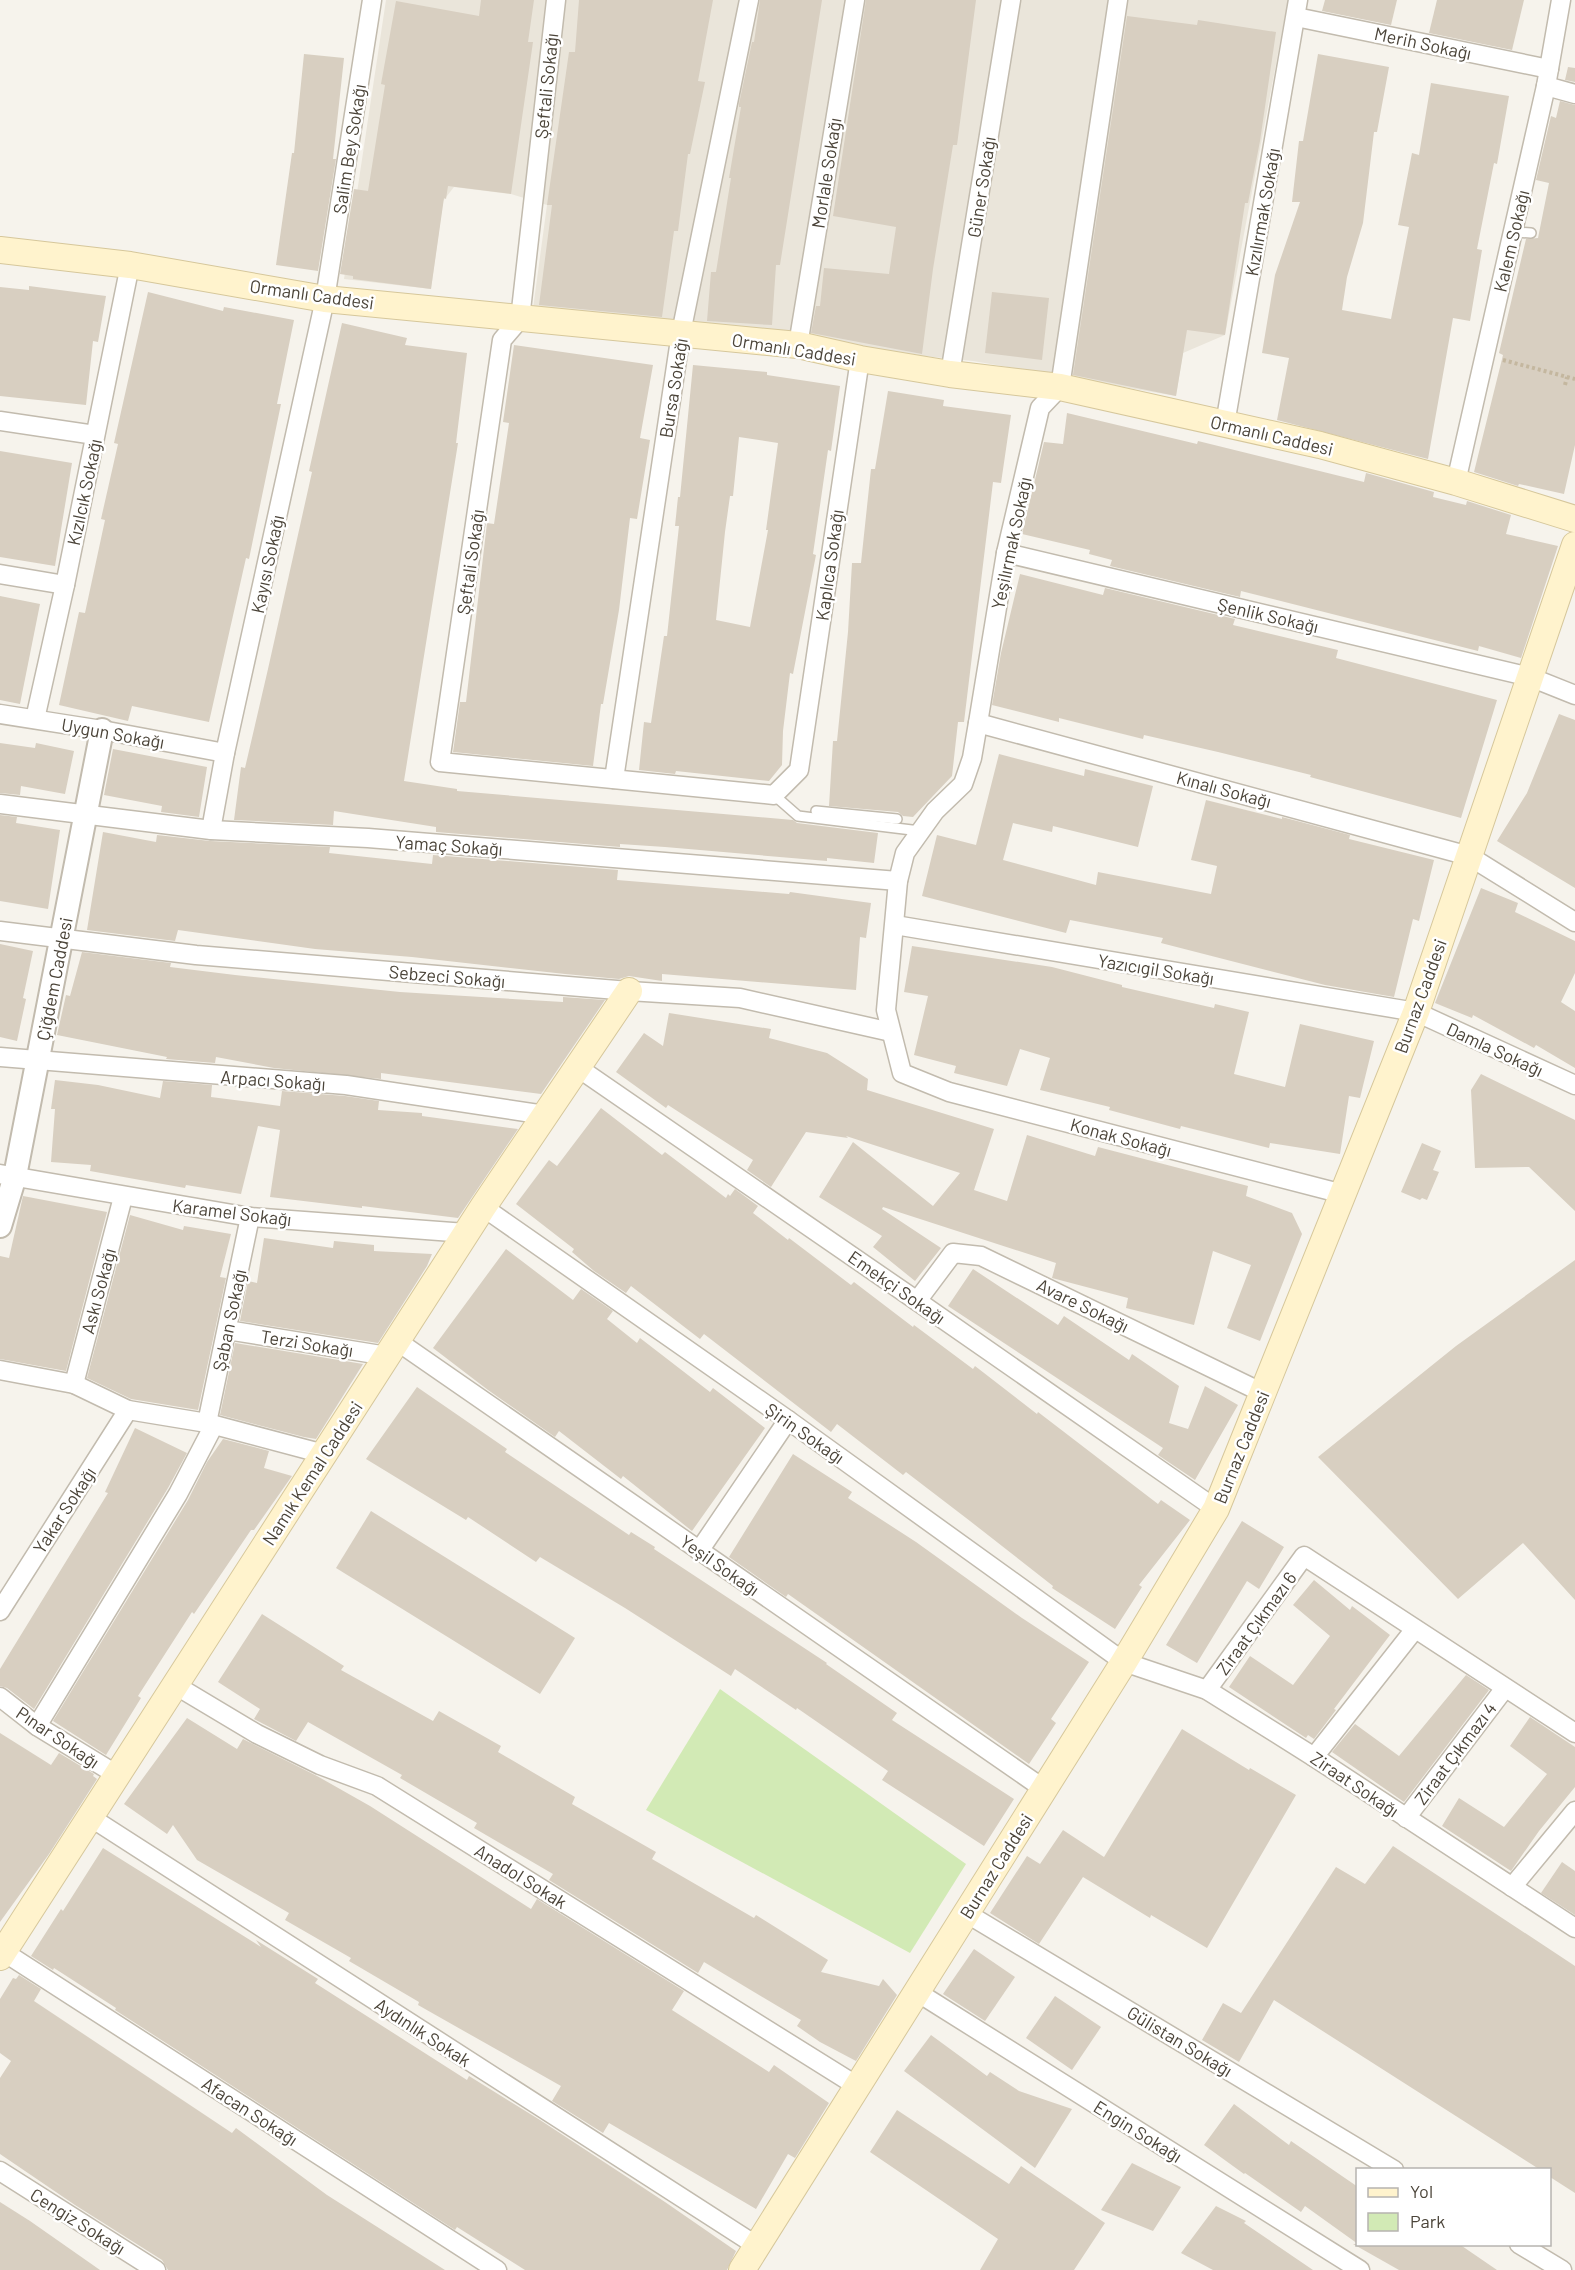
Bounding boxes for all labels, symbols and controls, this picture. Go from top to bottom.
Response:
street label: Merih Sokağı [1372,22,1474,64]
street label: Şeftali Sokağı [530,32,562,140]
street label: Salim Bey Sokağı [328,82,370,216]
street label: Morlale Sokağı [806,116,846,230]
street label: Güner Sokağı [962,135,1000,239]
street label: Kızılırmak Sokağı [1240,146,1284,278]
street label: Kalem Sokağı [1489,188,1533,294]
street label: Ormanlı Caddesi [248,274,376,314]
street label: Ormanlı Caddesi [730,328,858,370]
street label: Bursa Sokağı [654,337,692,439]
street label: Ormanlı Caddesi [1208,410,1336,460]
street label: Kızılcık Sokağı [62,437,106,547]
street label: Yeşilırmak Sokağı [986,475,1036,611]
street label: Şeftali Sokağı [452,508,488,616]
street label: Kaplıca Sokağı [810,508,848,622]
street label: Kayısı Sokağı [246,513,288,615]
street label: Şenlik Sokağı [1215,593,1321,637]
street label: Uygun Sokağı [60,713,166,753]
street label: Kınalı Sokağı [1174,766,1274,812]
street label: Yamaç Sokağı [395,830,503,860]
street label: Çiğdem Caddesi [31,915,77,1043]
street label: Burnaz Caddesi [1389,936,1451,1056]
street label: Yazıcıgil Sokağı [1096,949,1216,989]
street label: Sebzeci Sokağı [388,960,506,992]
street label: Damla Sokağı [1443,1017,1547,1081]
street label: Arpacı Sokağı [220,1065,326,1095]
street label: Konak Sokağı [1068,1113,1174,1161]
street label: Karamel Sokağı [171,1194,293,1230]
street label: Emekçi Sokağı [844,1245,950,1329]
street label: Askı Sokağı [76,1246,120,1336]
street label: Şaban Sokağı [207,1267,251,1373]
street label: Avare Sokağı [1033,1273,1133,1337]
street label: Terzi Sokağı [259,1325,355,1361]
street label: Burnaz Caddesi [1208,1387,1274,1507]
street label: Namık Kemal Caddesi [257,1397,367,1549]
street label: Şirin Sokağı [761,1398,849,1468]
street label: Yakar Sokağı [28,1463,100,1557]
street label: Yeşil Sokağı [676,1530,764,1600]
street label: Ziraat Çıkmazı 6 [1211,1567,1301,1679]
street label: Ziraat Çıkmazı 4 [1409,1697,1501,1809]
street label: Pınar Sokağı [12,1701,104,1773]
street label: Ziraat Sokağı [1307,1747,1403,1821]
street label: Burnaz Caddesi [955,1809,1037,1923]
street label: Anadol Sokak [471,1839,571,1913]
street label: Aydınlık Sokak [371,1993,475,2071]
street label: Gülistan Sokağı [1123,2001,1237,2081]
street label: Afacan Sokağı [198,2072,302,2150]
street label: Engin Sokağı [1090,2095,1186,2167]
legend [1356,2168,1551,2246]
text: Yol [1410,2180,1433,2202]
street label: Cengiz Sokağı [26,2183,130,2259]
text: Park [1410,2210,1445,2232]

